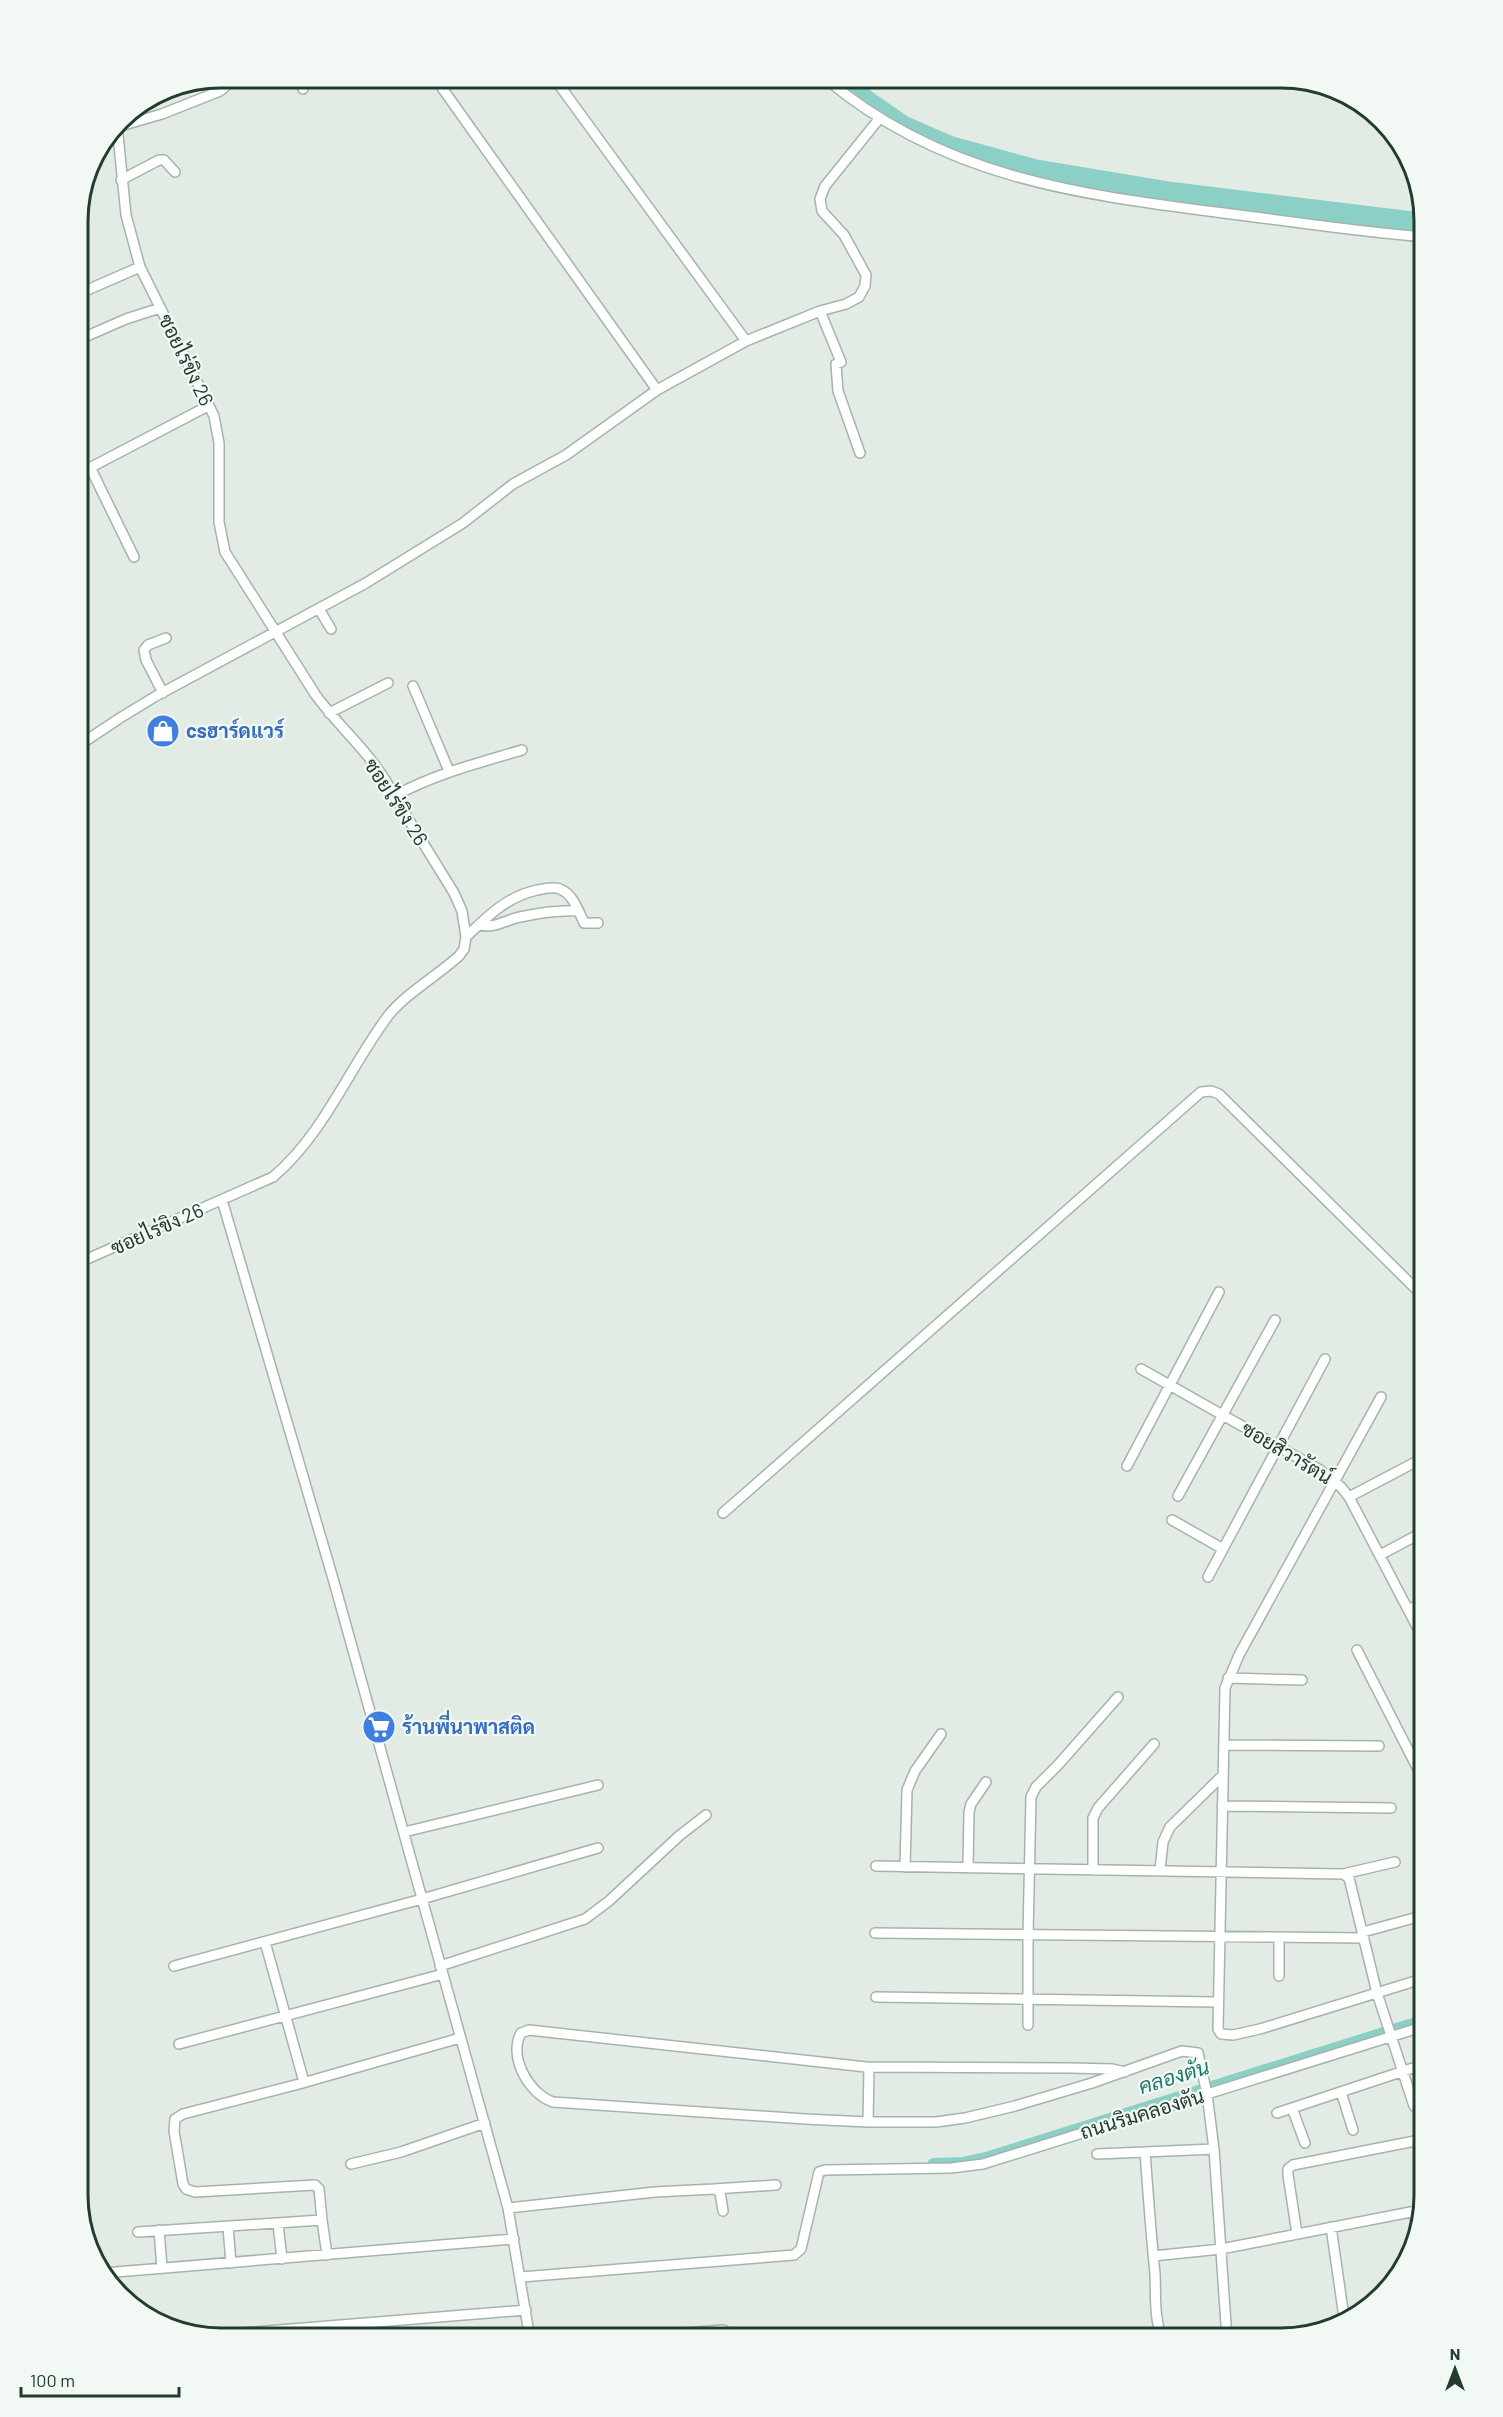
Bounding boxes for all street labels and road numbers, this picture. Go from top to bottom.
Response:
street label: ซอยไร่ขิง 26 [154,310,219,409]
street label: ซอยไร่ขิง 26 [360,753,434,849]
street label: ซอยไร่ขิง 26 [107,1197,207,1259]
street label: ซอยสิวารัตน์ [1238,1415,1338,1489]
street label: ถนนริมคลองตัน [1077,2083,1207,2143]

